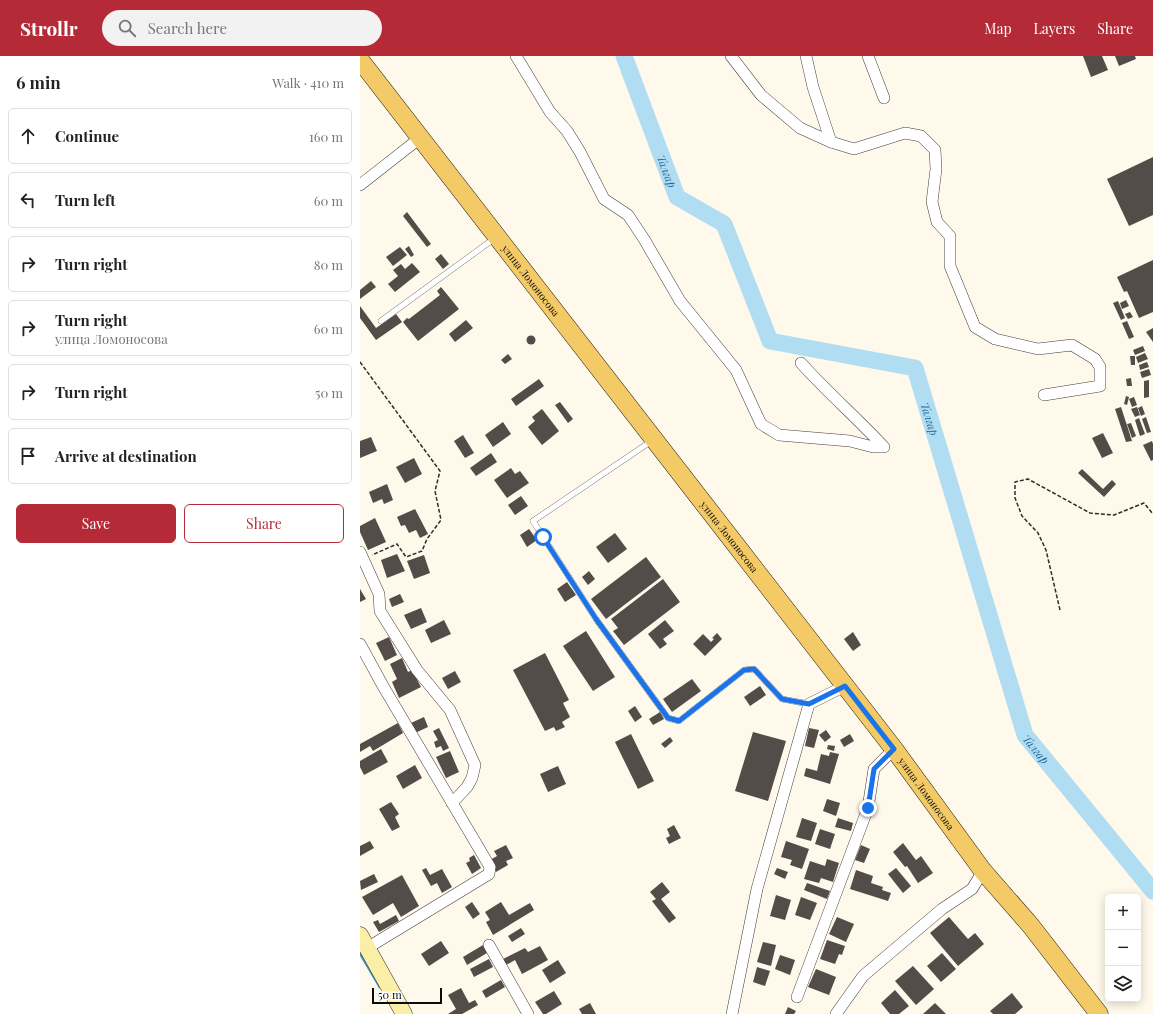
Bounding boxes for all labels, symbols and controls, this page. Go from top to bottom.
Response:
search box [102,10,382,46]
text: Strollr [20,15,78,41]
icon: search [116,17,138,39]
text: Search here [148,18,227,38]
text: Map [984,19,1012,38]
text: Layers [1034,19,1075,38]
text: Share [1097,19,1133,38]
text: 6 min [16,71,61,93]
text: Walk · 410 m [272,74,344,91]
icon: ahead [17,125,39,147]
text: Continue [55,126,119,146]
text: 160 m [309,128,343,145]
water label: Талғар [654,153,680,190]
icon: left [17,189,39,211]
text: Turn left [55,190,116,210]
text: 60 m [314,192,343,209]
street label: улица Ломоносова [498,241,563,319]
icon: right [17,253,39,275]
text: Turn right [55,254,128,274]
text: 80 m [314,256,343,273]
text: Turn right [55,310,128,330]
icon: right [17,317,39,339]
text: 60 m [314,320,343,337]
text: улица Ломоносова [55,330,168,347]
icon: right [17,381,39,403]
text: Turn right [55,382,128,402]
text: 50 m [315,384,343,401]
water label: Талғар [918,400,942,437]
icon: arrive [17,445,39,467]
text: Arrive at destination [55,446,197,466]
street label: улица Ломоносова [697,497,762,575]
button: Save [16,504,176,543]
button: Share [184,504,344,543]
route start [534,528,552,546]
water label: Талғар [1020,731,1053,767]
street label: улица Ломоносова [895,754,958,833]
route end [859,799,877,817]
map controls [1105,894,1141,1002]
button: + [1105,894,1141,930]
button: − [1105,930,1141,966]
button: layers [1105,966,1141,1002]
scale bar [372,986,442,1005]
text: 50 m [378,987,402,1002]

